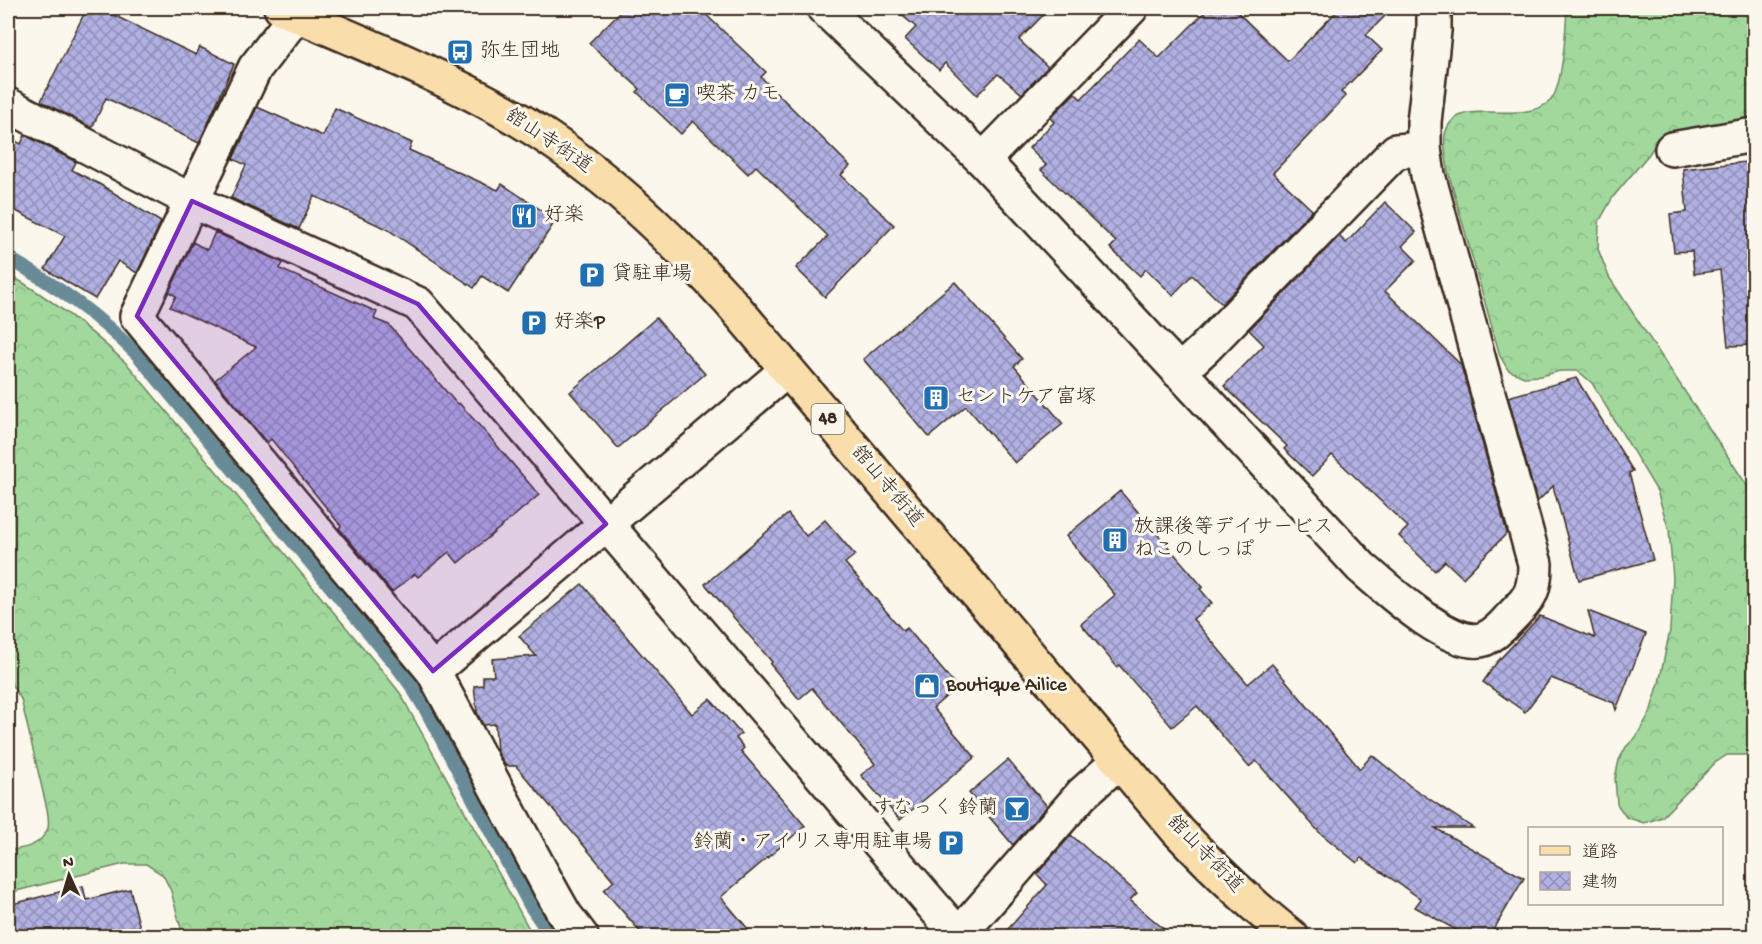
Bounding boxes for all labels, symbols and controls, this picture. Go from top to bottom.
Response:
bus stop icon: 弥生団地 [445,37,475,67]
place label: 弥生団地 [480,39,560,64]
cafe icon: 喫茶 カモ [662,80,692,110]
place label: 喫茶 カモ [696,83,781,107]
street label: 舘山寺街道 [500,103,597,179]
restaurant icon: 好楽 [509,201,539,231]
place label: 好楽 [544,203,584,228]
parking icon: 貸駐車場 [577,260,607,290]
place label: 貸駐車場 [612,262,692,287]
parking icon: 好楽P [519,308,549,338]
place label: 好楽P [554,310,606,335]
building icon: セントケア富塚 [921,383,951,413]
place label: セントケア富塚 [956,385,1096,410]
road number: 48 [812,404,844,434]
street label: 舘山寺街道 [845,440,928,533]
place label: 放課後等デイサービス ねこのしっぽ [1134,515,1333,563]
building icon: 放課後等デイサービス ねこのしっぽ [1100,525,1130,555]
shop icon: Boutique Ailice [912,671,942,701]
place label: Boutique Ailice [945,675,1068,698]
bar icon: すなっく 鈴蘭 [1002,794,1032,824]
place label: すなっく 鈴蘭 [873,796,998,821]
street label: 舘山寺街道 [1161,810,1248,899]
legend [1528,827,1723,905]
parking icon: 鈴蘭・アイリス専用駐車場 [936,828,966,858]
place label: 鈴蘭・アイリス専用駐車場 [693,830,932,855]
text: 道路 [1582,842,1618,864]
north arrow [39,845,99,905]
text: N [62,854,75,873]
text: 建物 [1582,872,1618,894]

